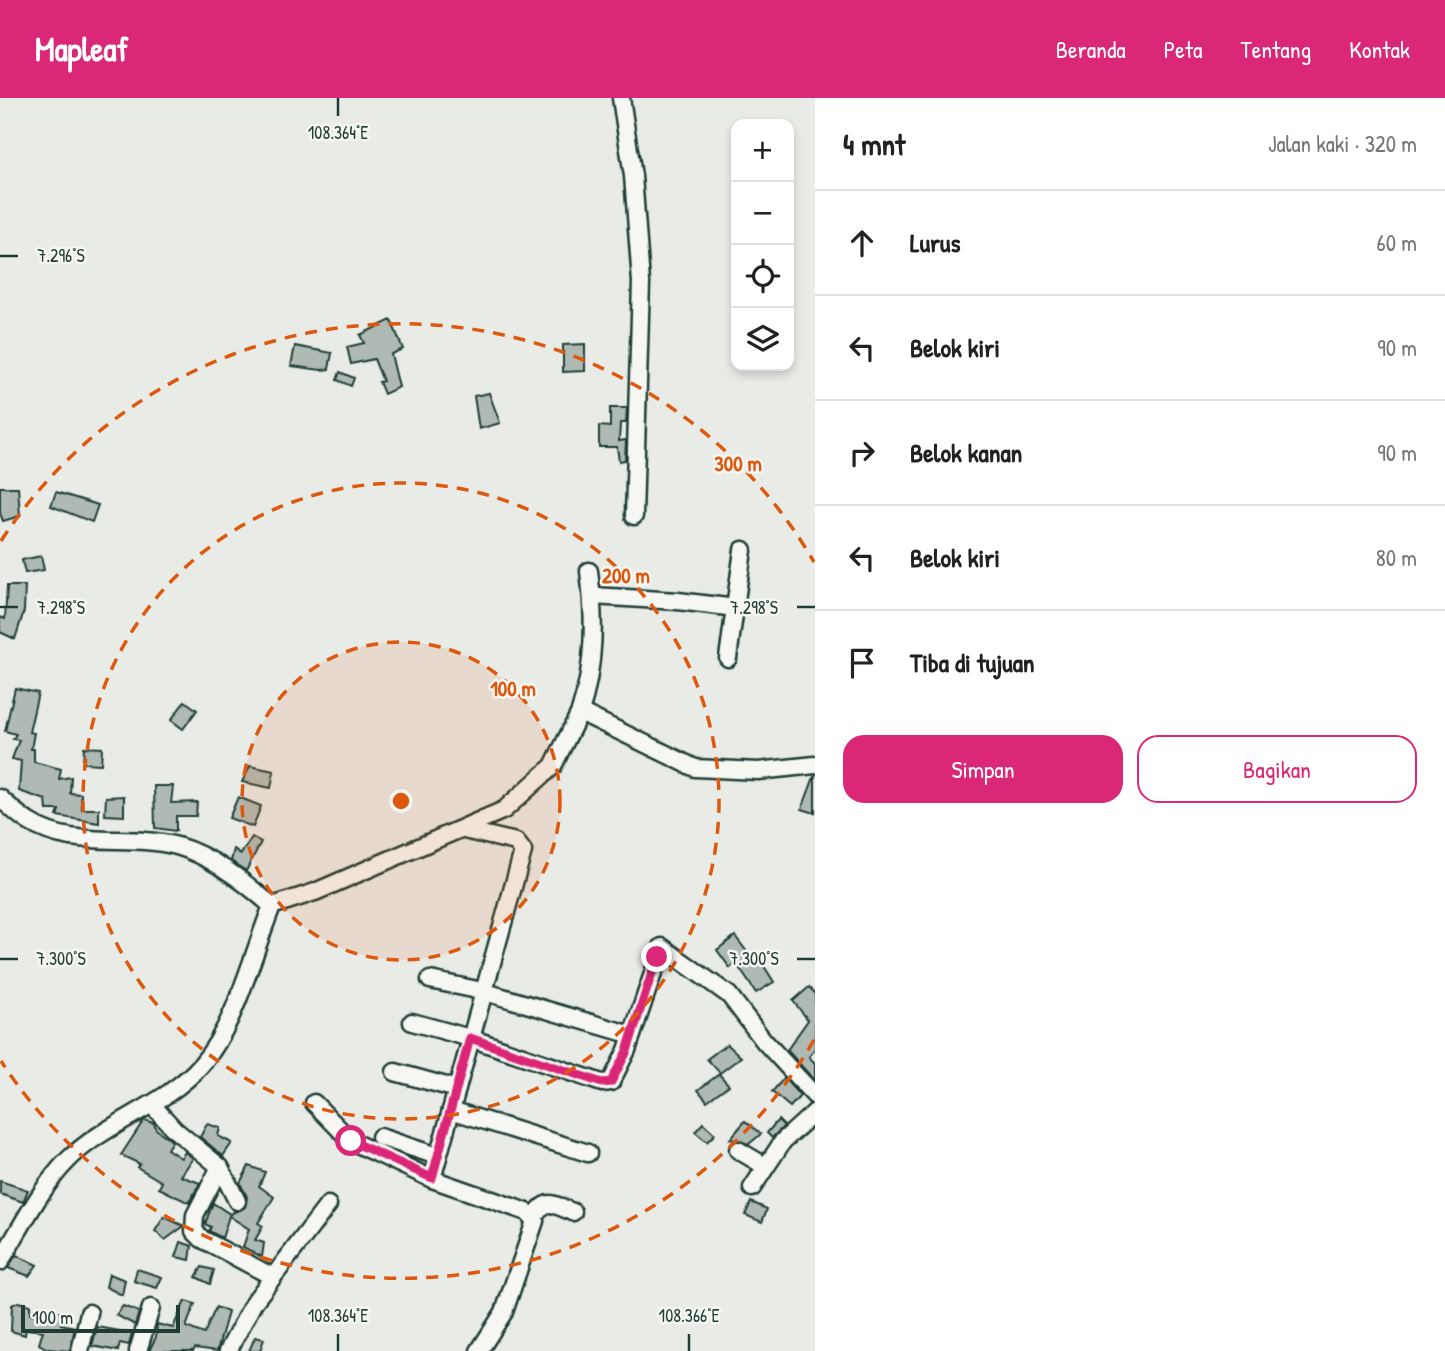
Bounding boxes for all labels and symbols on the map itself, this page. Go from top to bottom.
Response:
text: 108.364°E [308,120,368,145]
text: 7.296°S [37,243,85,268]
text: 300 m [714,449,762,478]
text: 200 m [602,561,650,590]
text: 7.298°S [37,595,85,620]
text: 7.298°S [730,595,778,620]
text: 100 m [490,674,536,703]
centre of rings [389,789,413,813]
route end [641,941,672,972]
text: 7.300°S [36,946,86,971]
text: 7.300°S [729,946,779,971]
route start [335,1125,366,1156]
scale bar [21,1302,180,1334]
text: 108.364°E [308,1303,368,1328]
text: 108.366°E [659,1303,719,1328]

